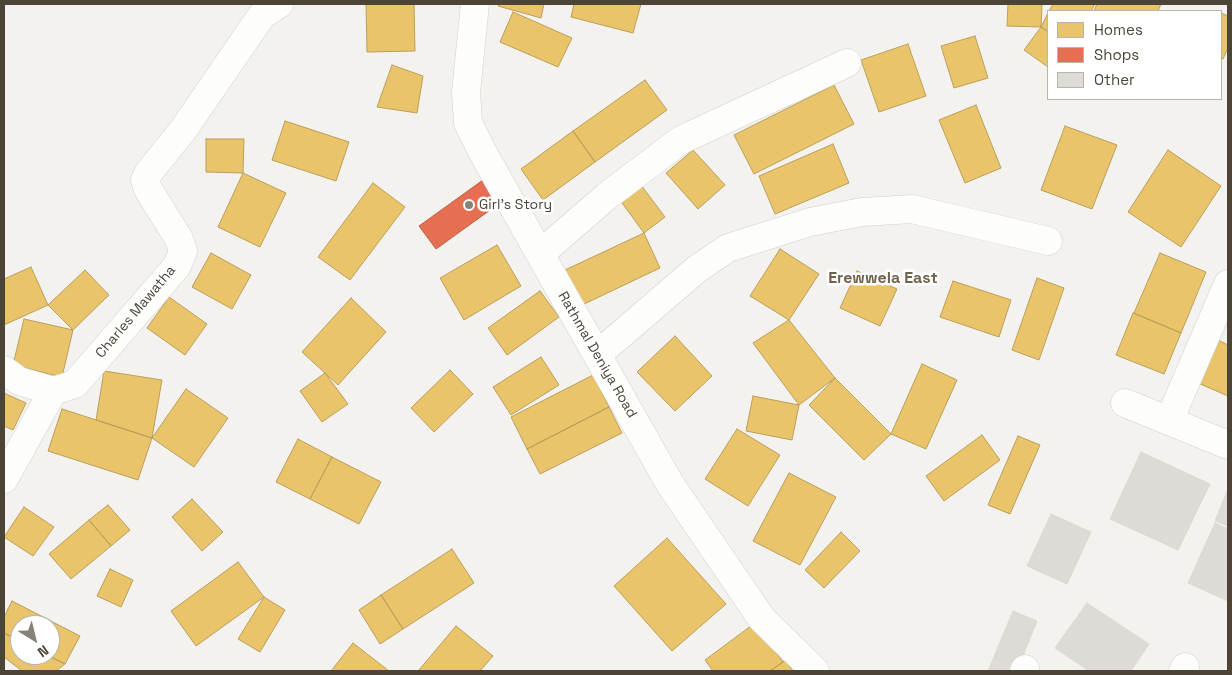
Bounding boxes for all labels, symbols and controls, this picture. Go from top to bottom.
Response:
legend [1047,10,1222,100]
text: Homes [1094,20,1143,39]
text: Shops [1094,45,1139,64]
text: Other [1094,70,1135,89]
place label: Girl's Story [479,197,552,213]
marker: Girl's Story [463,199,475,211]
street label: Charles Mawatha [92,262,180,362]
district label: Erewwela East [828,269,938,289]
street label: Rathmal Deniya Road [554,289,640,421]
north arrow [10,615,60,665]
text: N [34,641,52,661]

